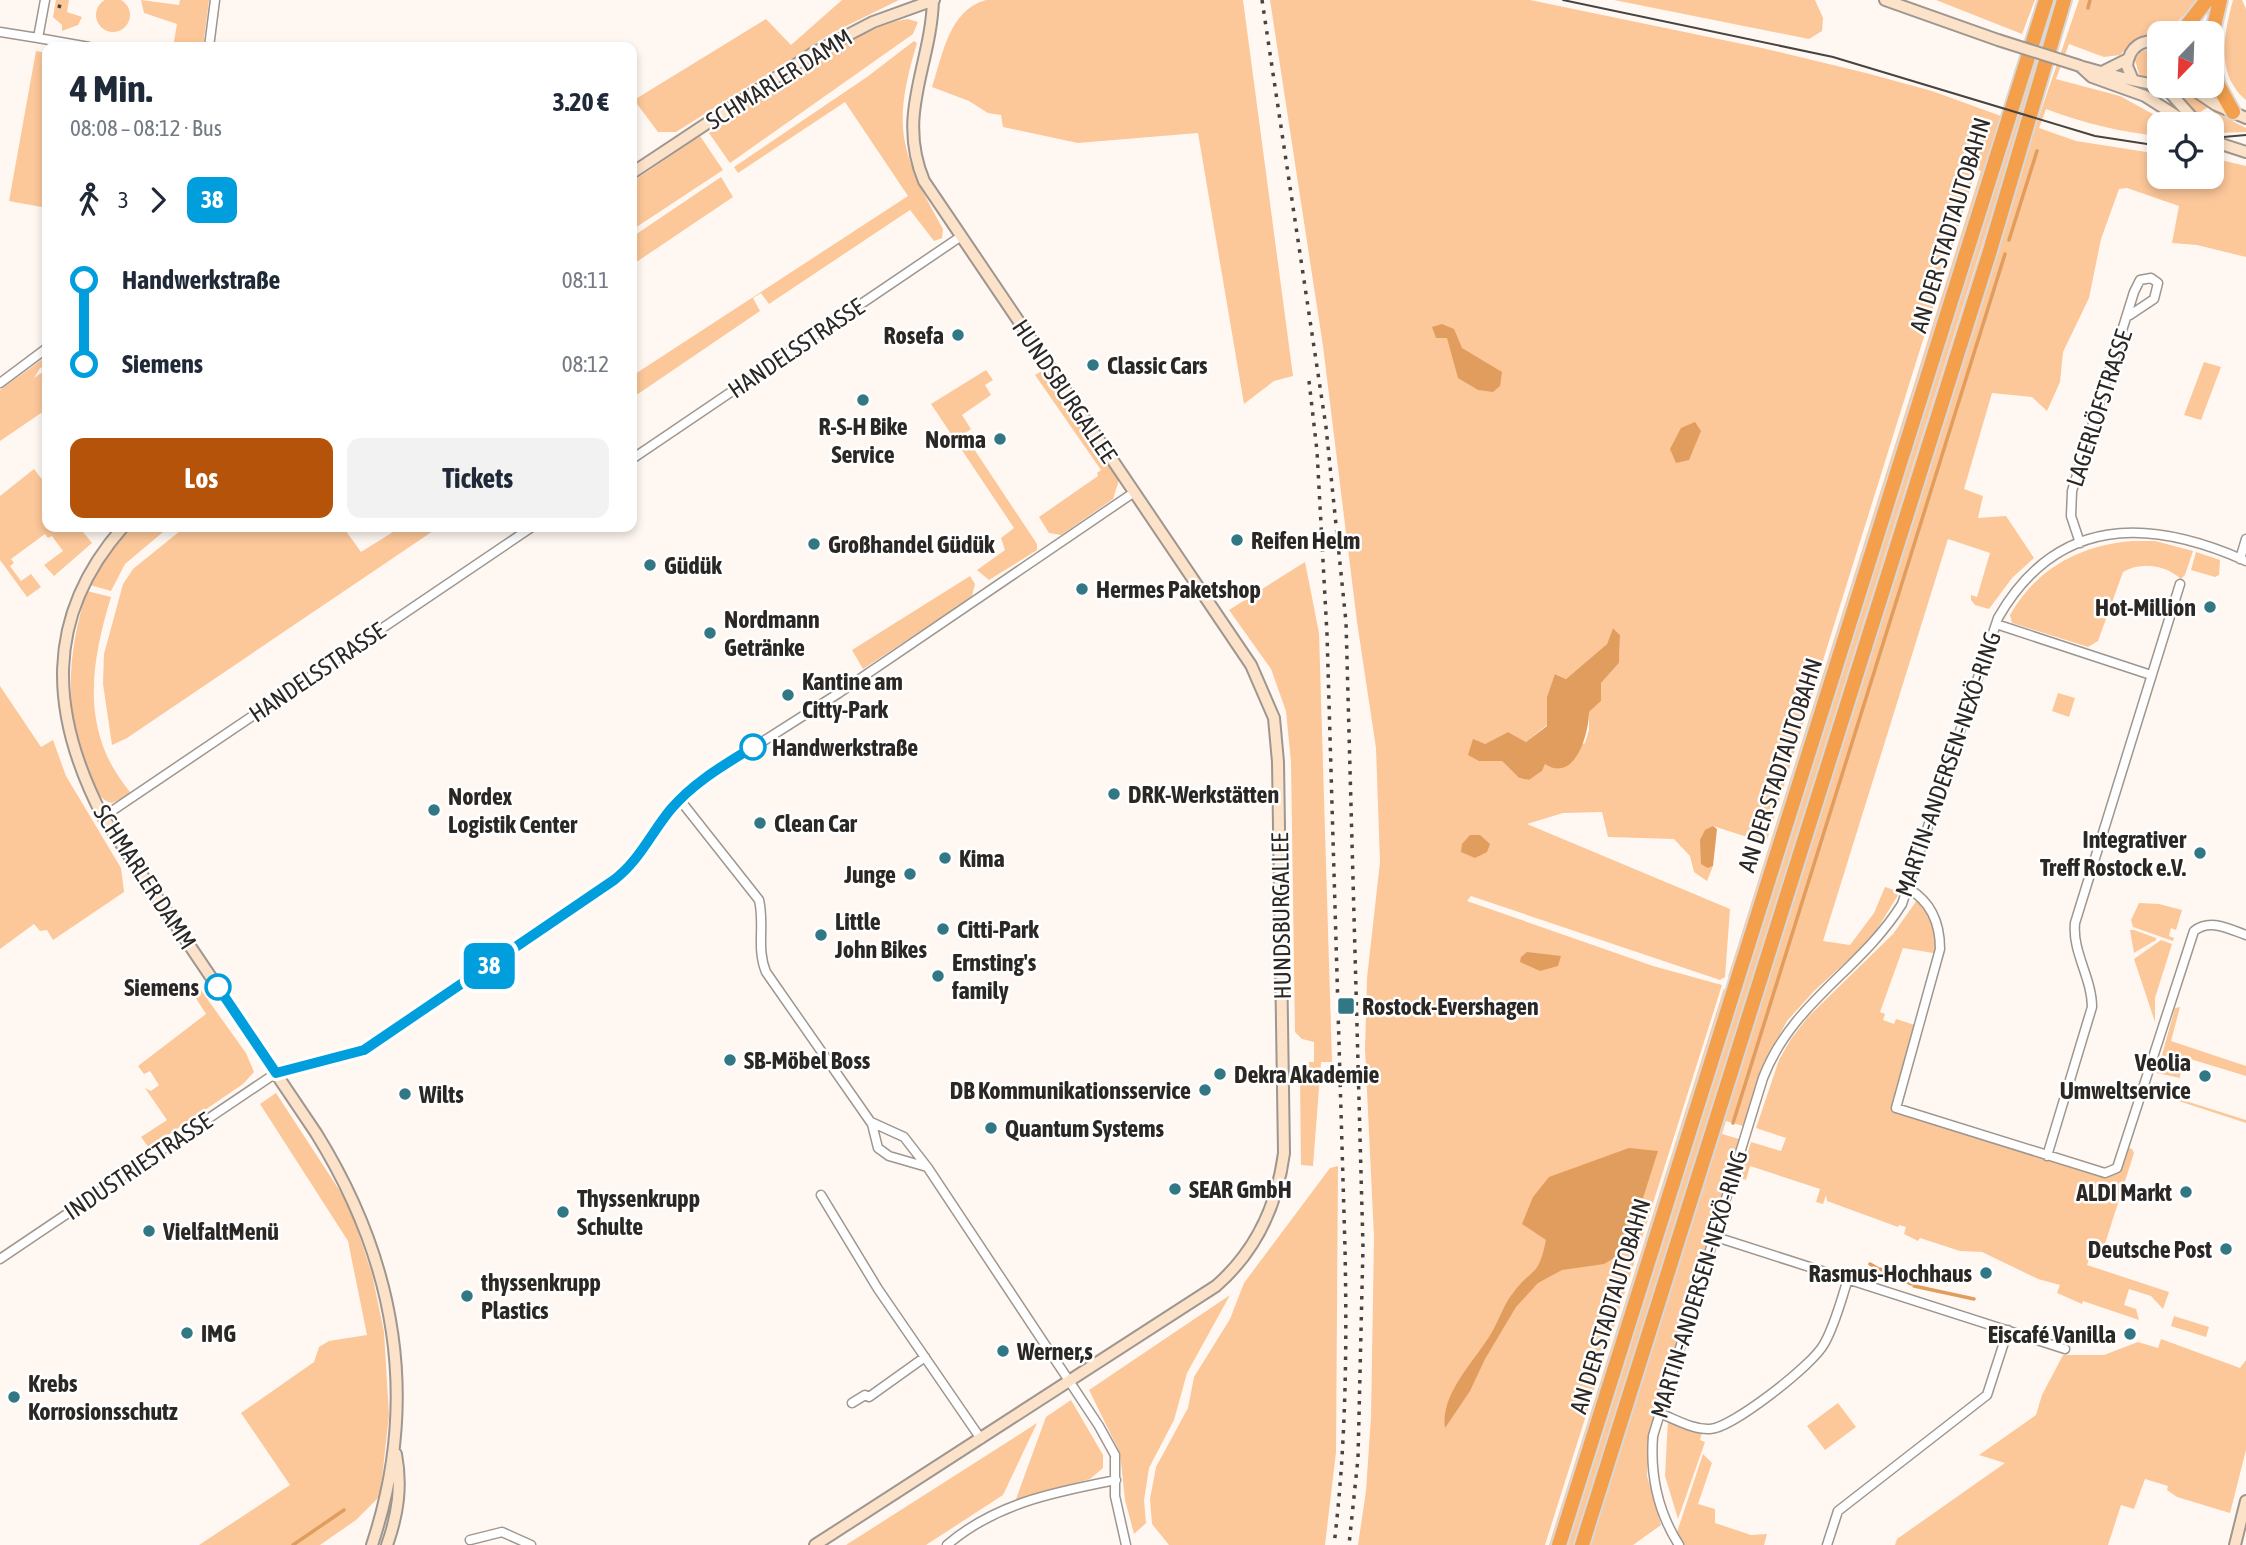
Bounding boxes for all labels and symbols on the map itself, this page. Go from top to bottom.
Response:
north arrow [2147,21,2224,98]
street label: SCHMARLER DAMM [701,23,857,135]
street label: AN DER STADTAUTOBAHN [1904,114,1996,336]
street label: HANDELSSTRASSE [723,293,869,403]
street label: HUNDSBURGALLEE [1007,314,1123,468]
place label: Rosefa [884,322,944,349]
street label: LAGERLÖFSTRASSE [2061,326,2137,490]
marker: Rosefa [950,327,966,343]
place label: Classic Cars [1107,352,1208,379]
marker: Classic Cars [1085,357,1101,373]
marker: R-S-H Bike Service [855,392,871,408]
place label: R-S-H Bike Service [818,413,908,468]
place label: Norma [925,426,986,453]
marker: Norma [992,431,1008,447]
place label: Reifen Helm [1251,527,1360,554]
place label: Großhandel Güdük [828,531,995,558]
marker: Reifen Helm [1229,532,1245,548]
marker: Großhandel Güdük [806,536,822,552]
place label: Güdük [664,552,722,579]
marker: Güdük [642,557,658,573]
place label: Hermes Paketshop [1096,576,1261,603]
marker: Hermes Paketshop [1074,581,1090,597]
place label: Hot-Million [2095,594,2196,621]
marker: Hot-Million [2202,599,2218,615]
place label: Nordmann Getränke [724,606,820,661]
street label: HANDELSSTRASSE [244,617,390,727]
marker: Nordmann Getränke [702,625,718,641]
street label: MARTIN-ANDERSEN-NEXÖ-RING [1890,628,2006,900]
street label: AN DER STADTAUTOBAHN [1733,655,1827,875]
place label: Kantine am Citty-Park [802,668,903,723]
marker: Kantine am Citty-Park [780,687,796,703]
marker: Handwerkstraße [740,734,766,760]
place label: Handwerkstraße [772,734,918,761]
place label: DRK-Werkstätten [1128,781,1279,808]
place label: Nordex Logistik Center [448,783,578,838]
marker: DRK-Werkstätten [1106,786,1122,802]
street label: SCHMARLER DAMM [88,800,202,954]
marker: Nordex Logistik Center [426,802,442,818]
place label: Clean Car [774,810,858,837]
marker: Clean Car [752,815,768,831]
place label: Integrativer Treff Rostock e.V. [2040,826,2187,881]
street label: HUNDSBURGALLEE [1266,832,1296,1000]
place label: Kima [959,845,1005,872]
marker: Integrativer Treff Rostock e.V. [2192,845,2208,861]
marker: Kima [937,850,953,866]
place label: Junge [843,861,896,888]
marker: Junge [902,866,918,882]
place label: Little John Bikes [834,908,927,963]
place label: Citti-Park [957,916,1039,943]
marker: Citti-Park [935,921,951,937]
marker: Little John Bikes [813,927,829,943]
line badge: 38 [458,943,520,989]
place label: Ernsting's family [951,949,1037,1004]
marker: Ernsting's family [930,968,946,984]
place label: Siemens [124,974,200,1001]
marker: Siemens [205,974,231,1000]
place label: Rostock-Evershagen [1362,993,1539,1020]
marker: Rostock-Evershagen [1336,996,1356,1016]
place label: SB-Möbel Boss [744,1047,871,1074]
place label: Veolia Umweltservice [2060,1049,2191,1104]
marker: SB-Möbel Boss [722,1052,738,1068]
place label: Dekra Akademie [1234,1061,1379,1088]
marker: Dekra Akademie [1212,1066,1228,1082]
marker: Veolia Umweltservice [2197,1068,2213,1084]
place label: DB Kommunikationsservice [950,1077,1191,1104]
place label: Wilts [418,1081,464,1108]
marker: DB Kommunikationsservice [1197,1082,1213,1098]
marker: Wilts [397,1086,413,1102]
street label: INDUSTRIESTRASSE [59,1107,217,1225]
place label: Quantum Systems [1005,1115,1165,1142]
marker: Quantum Systems [983,1120,999,1136]
street label: MARTIN-ANDERSEN-NEXÖ-RING [1645,1147,1753,1421]
place label: SEAR GmbH [1189,1176,1292,1203]
place label: ALDI Markt [2075,1179,2172,1206]
marker: SEAR GmbH [1167,1181,1183,1197]
marker: ALDI Markt [2178,1184,2194,1200]
place label: Thyssenkrupp Schulte [577,1185,700,1240]
street label: AN DER STADTAUTOBAHN [1564,1195,1656,1417]
marker: Thyssenkrupp Schulte [555,1204,571,1220]
place label: VielfaltMenü [162,1218,279,1245]
marker: VielfaltMenü [141,1223,157,1239]
place label: Deutsche Post [2088,1236,2212,1263]
marker: Deutsche Post [2218,1241,2234,1257]
place label: Rasmus-Hochhaus [1808,1260,1973,1287]
marker: Rasmus-Hochhaus [1978,1265,1994,1281]
place label: thyssenkrupp Plastics [480,1269,601,1324]
marker: thyssenkrupp Plastics [459,1288,475,1304]
place label: IMG [201,1320,236,1347]
place label: Eiscafé Vanilla [1988,1321,2116,1348]
marker: IMG [179,1325,195,1341]
marker: Eiscafé Vanilla [2122,1326,2138,1342]
place label: Werner,s [1016,1338,1093,1365]
marker: Werner,s [995,1343,1011,1359]
place label: Krebs Korrosionsschutz [28,1370,178,1425]
marker: Krebs Korrosionsschutz [6,1389,22,1405]

